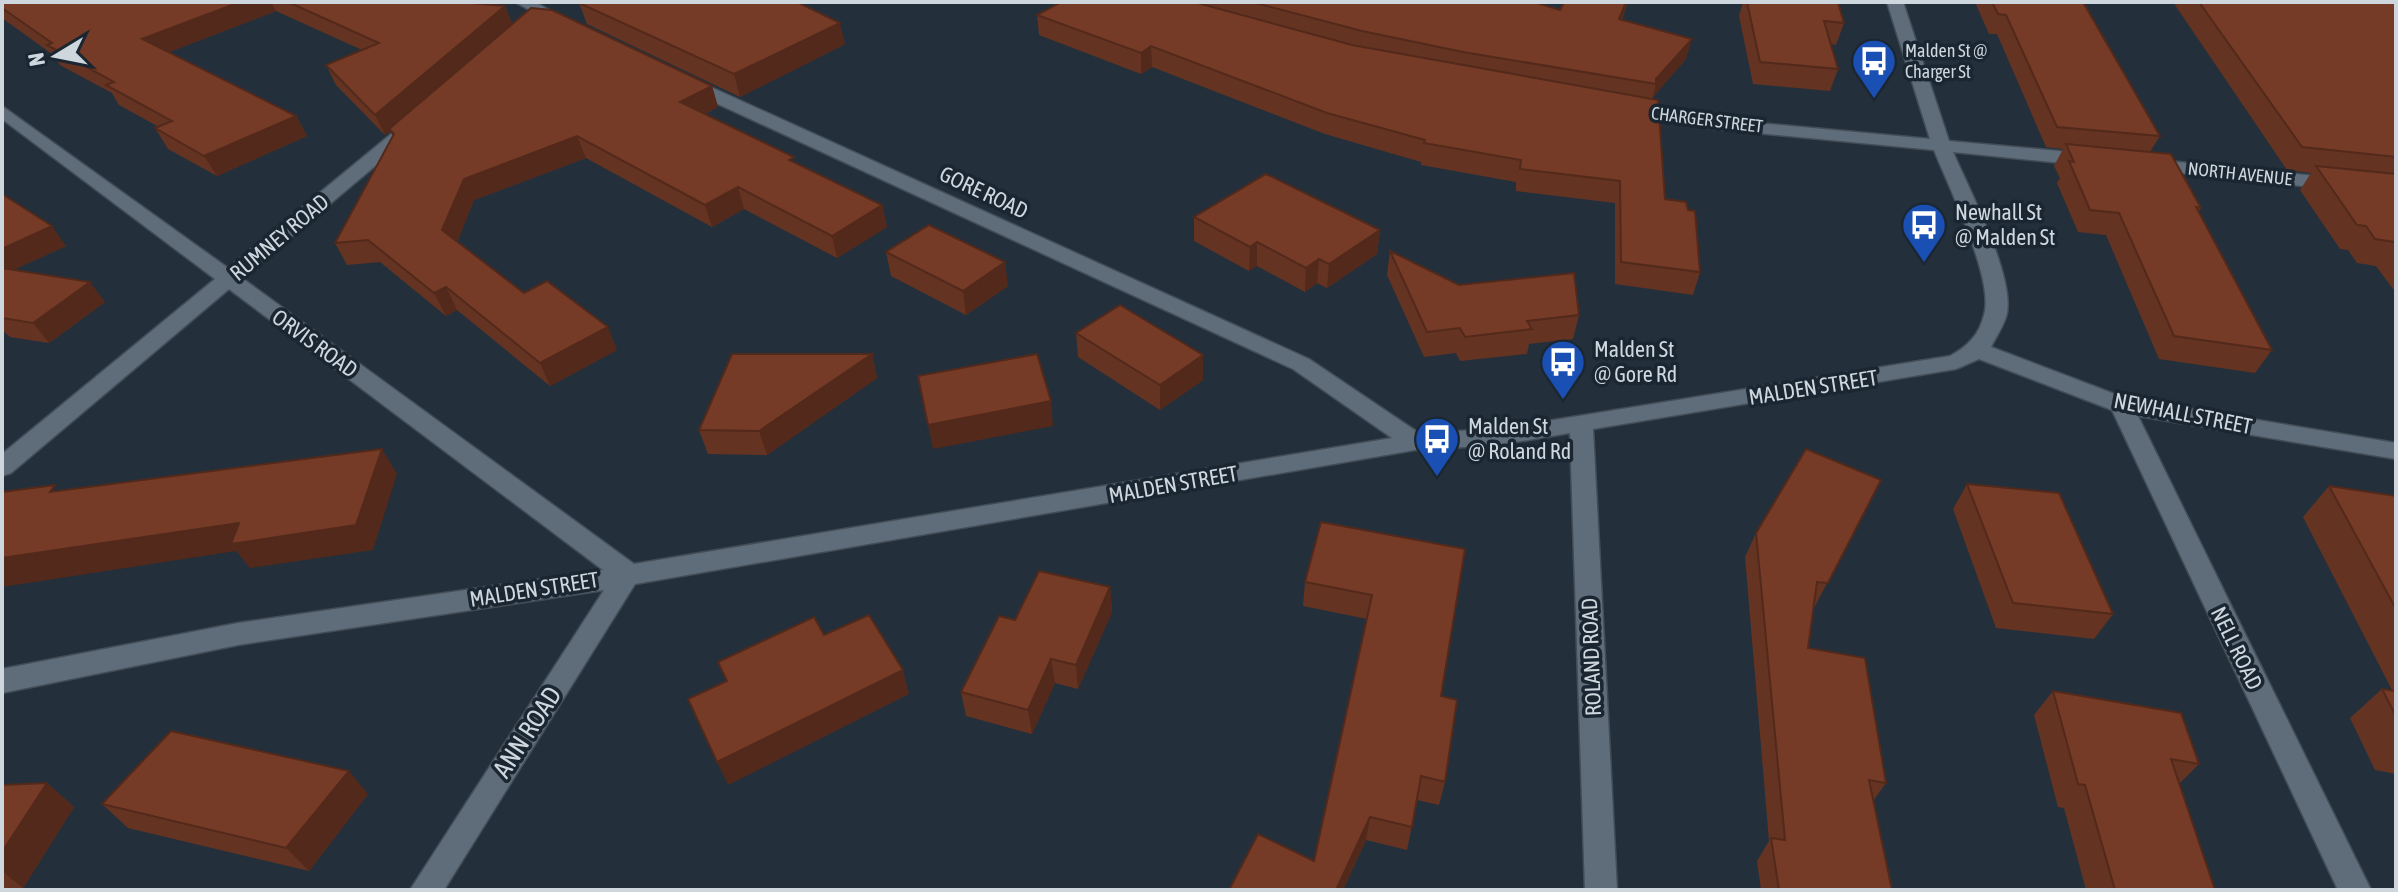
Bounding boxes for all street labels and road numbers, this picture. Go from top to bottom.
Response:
street label: CHARGER STREET [1650,102,1764,137]
street label: NORTH AVENUE [2187,158,2294,189]
street label: GORE ROAD [936,160,1032,224]
street label: RUMNEY ROAD [224,188,334,286]
street label: ORVIS ROAD [267,303,363,383]
street label: MALDEN STREET [1747,364,1880,410]
street label: NEWHALL STREET [2112,387,2255,439]
street label: MALDEN STREET [1107,460,1240,508]
street label: MALDEN STREET [468,566,601,612]
street label: ROLAND ROAD [1576,598,1606,716]
street label: NELL ROAD [2206,602,2268,694]
street label: ANN ROAD [487,681,567,783]

